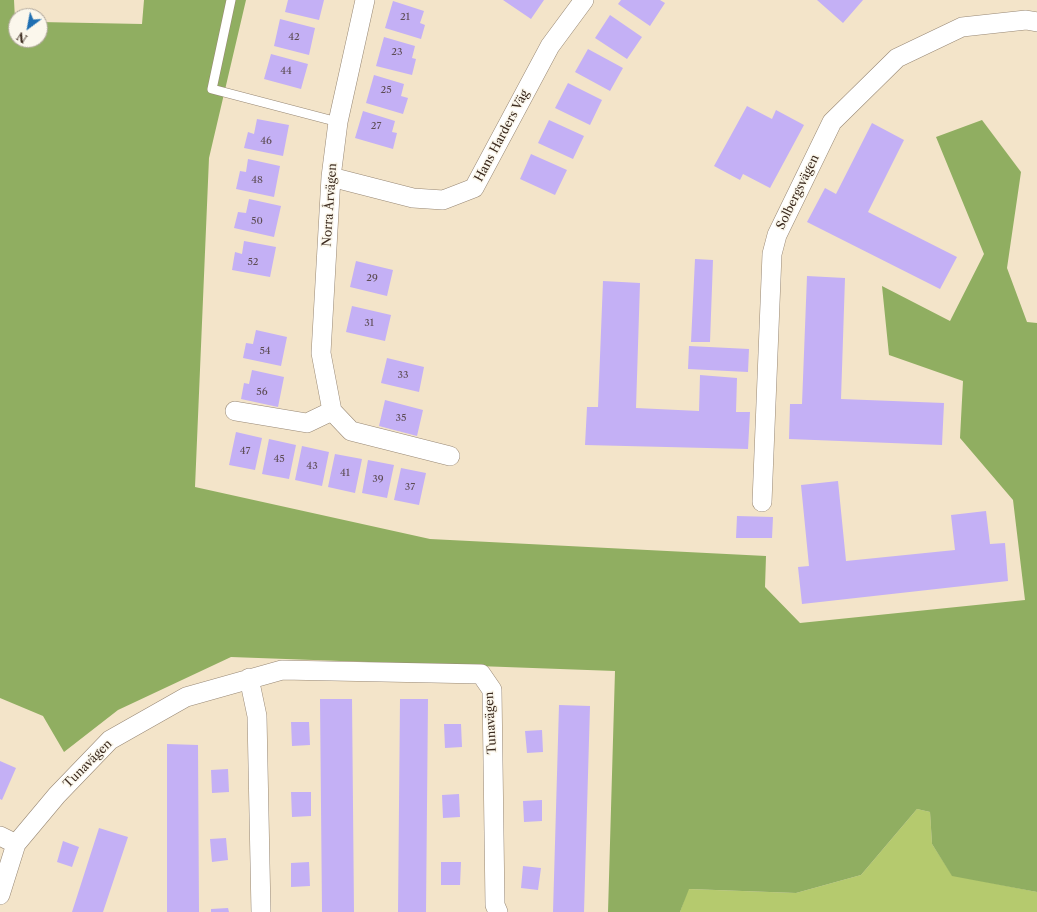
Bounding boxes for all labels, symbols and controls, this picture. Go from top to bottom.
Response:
north arrow [8,8,48,48]
house number: 21 [400,11,410,23]
text: N [14,29,30,46]
house number: 42 [288,31,300,43]
house number: 23 [391,46,403,58]
house number: 44 [280,65,292,77]
house number: 25 [380,84,392,96]
street label: Hans Harders Väg [472,88,532,184]
house number: 27 [371,120,381,132]
house number: 46 [260,135,272,147]
street label: Solbergsvägen [774,152,822,232]
street label: Norra Årvägen [320,163,340,247]
house number: 48 [251,174,263,186]
house number: 50 [251,215,263,227]
house number: 52 [247,256,259,268]
house number: 29 [366,272,378,284]
house number: 31 [364,317,374,329]
house number: 54 [259,345,271,357]
house number: 33 [397,369,409,381]
house number: 56 [256,386,268,398]
house number: 35 [396,412,406,424]
house number: 47 [240,445,250,457]
house number: 45 [273,453,285,465]
house number: 43 [306,460,318,472]
house number: 41 [340,467,350,479]
house number: 39 [372,473,384,485]
house number: 37 [405,481,415,493]
street label: Tunavägen [482,691,500,755]
street label: Tunavägen [61,737,115,791]

